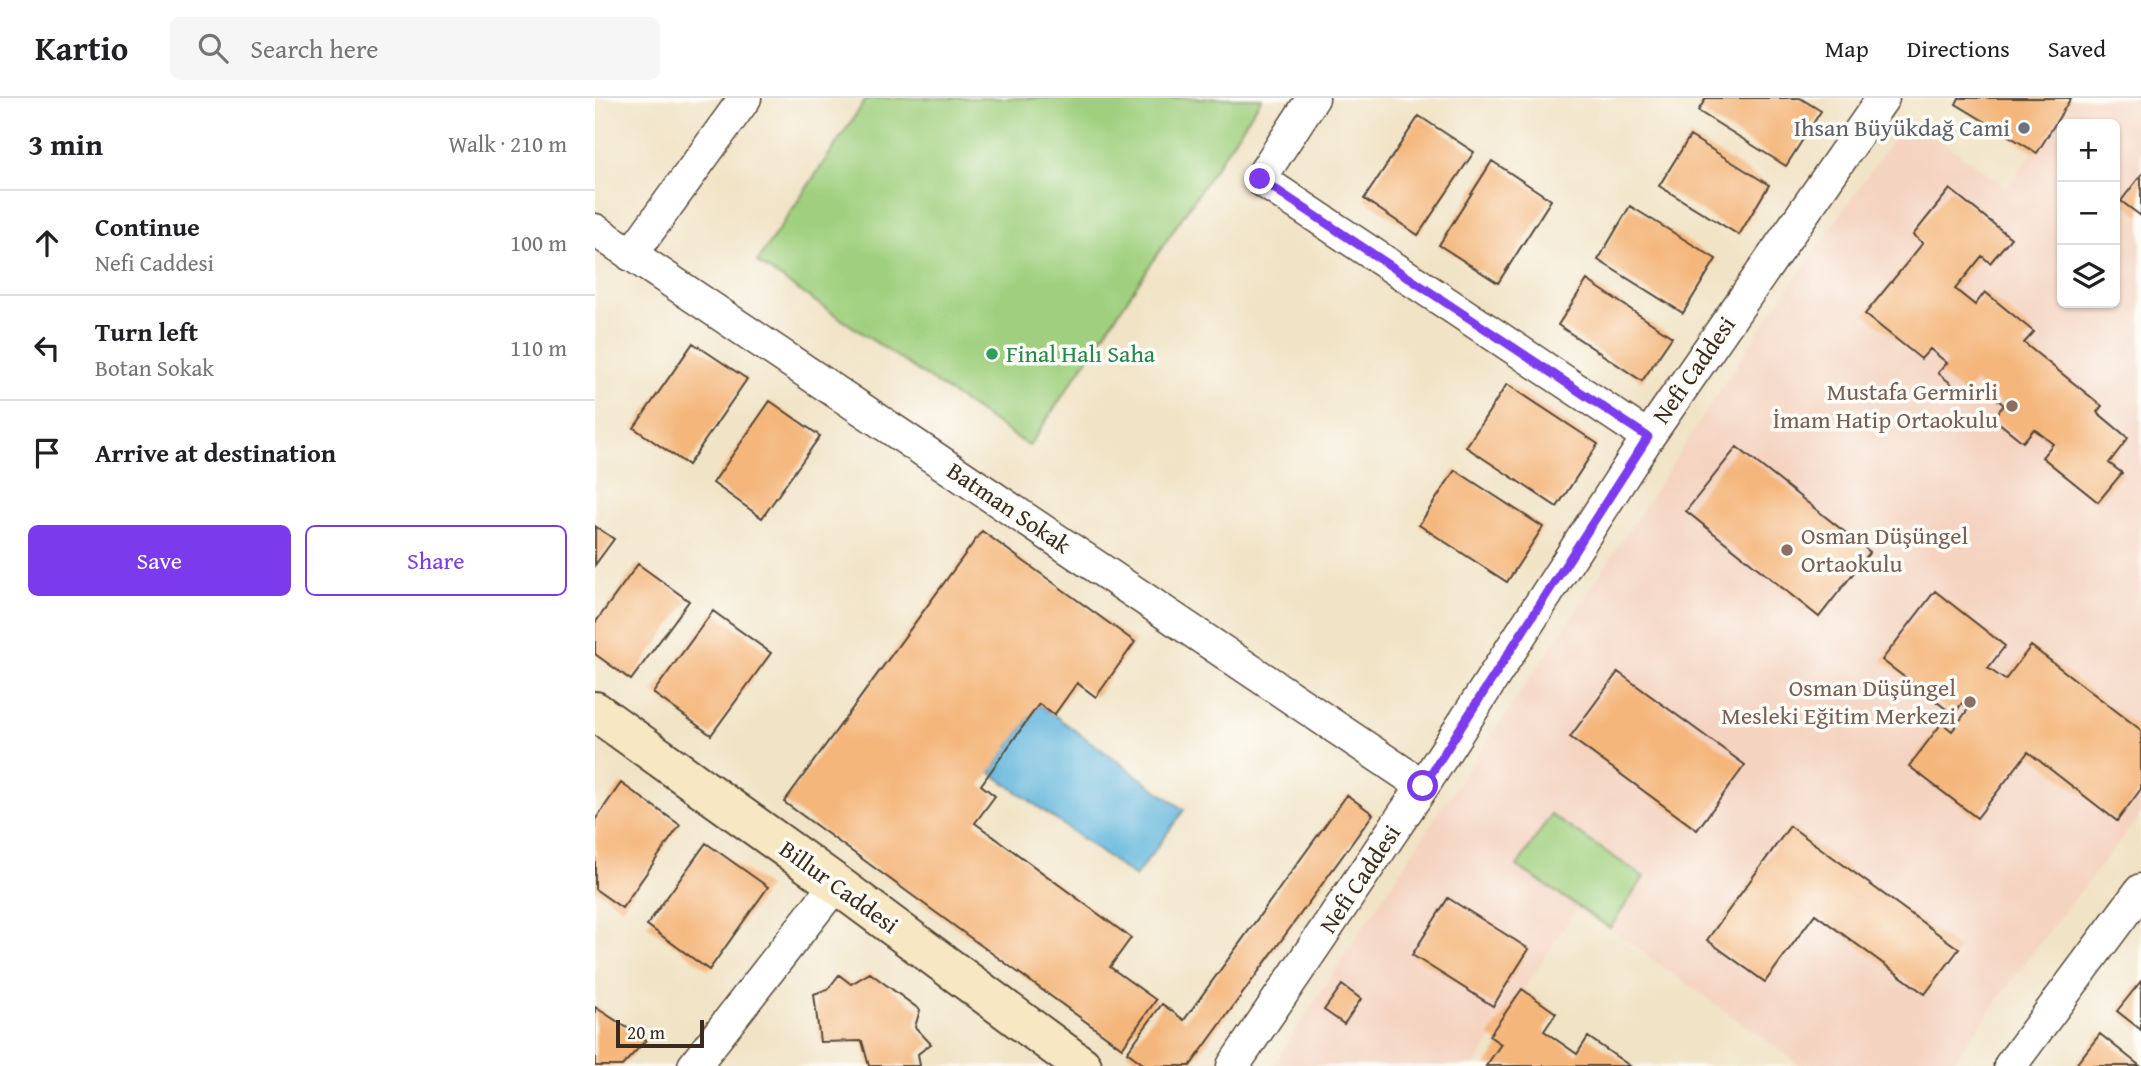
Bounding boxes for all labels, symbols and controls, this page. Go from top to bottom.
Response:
search box [170,17,660,80]
text: Kartio [35,24,128,72]
icon: search [194,29,232,67]
text: Search here [250,29,379,68]
text: Map [1825,31,1869,66]
text: Directions [1907,31,2010,66]
text: Saved [2048,31,2106,66]
place label: Ihsan Büyükdağ Cami [1794,110,2010,145]
map controls [2057,119,2120,308]
button: + [2057,119,2120,182]
marker: Ihsan Büyükdağ Cami [2016,120,2032,136]
text: 3 min [28,122,103,166]
text: Walk · 210 m [448,127,567,160]
route end [1244,163,1275,194]
button: − [2057,182,2120,245]
text: Continue [95,207,200,246]
icon: ahead [28,224,66,262]
text: 100 m [510,226,567,259]
button: layers [2057,245,2120,308]
text: Nefi Caddesi [95,246,214,279]
street label: Nefi Caddesi [1644,309,1744,431]
text: Turn left [95,312,198,351]
icon: left [28,329,66,367]
text: 110 m [510,331,567,364]
place label: Final Halı Saha [1006,336,1156,371]
marker: Final Halı Saha [984,346,1000,362]
text: Botan Sokak [95,351,214,384]
place label: Mustafa Germirli İmam Hatip Ortaokulu [1773,374,1998,437]
marker: Mustafa Germirli İmam Hatip Ortaokulu [2004,398,2020,414]
text: Arrive at destination [95,433,336,472]
icon: arrive [28,434,66,472]
street label: Batman Sokak [940,453,1079,562]
place label: Osman Düşüngel Ortaokulu [1801,518,1969,581]
button: Save [28,525,291,596]
button: Share [305,525,567,596]
marker: Osman Düşüngel Ortaokulu [1779,542,1795,558]
place label: Osman Düşüngel Mesleki Eğitim Merkezi [1721,670,1956,733]
marker: Osman Düşüngel Mesleki Eğitim Merkezi [1962,694,1978,710]
route start [1407,770,1438,801]
street label: Nefi Caddesi [1310,817,1409,940]
street label: Billur Caddesi [773,831,906,942]
scale bar [616,1017,703,1049]
text: 20 m [627,1018,665,1046]

